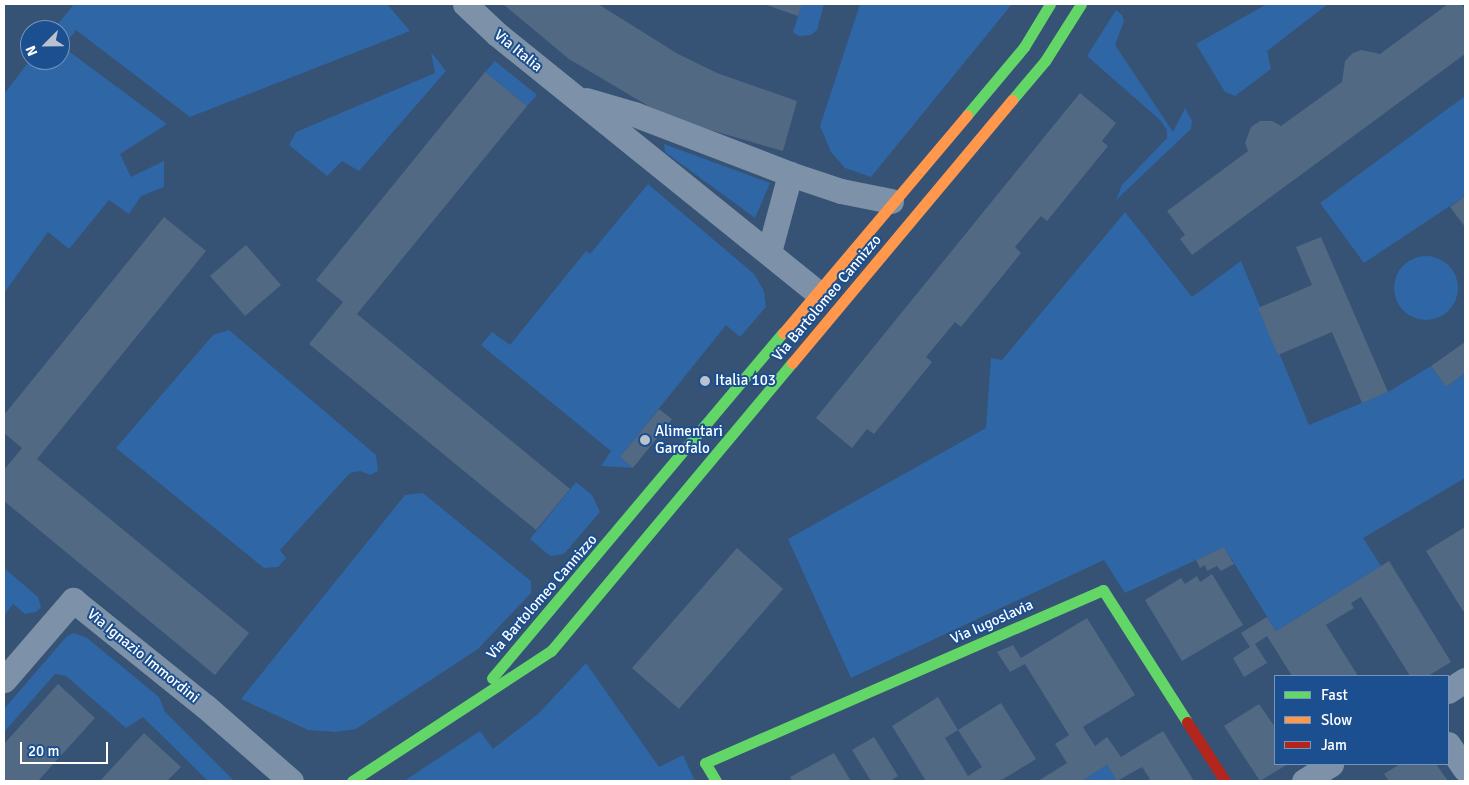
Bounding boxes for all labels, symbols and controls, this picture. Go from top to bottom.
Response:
north arrow [20,20,70,70]
street label: Via Italia [490,26,546,76]
text: N [22,43,41,58]
street label: Via Bartolomeo Cannizzo [769,231,885,365]
place label: Italia 103 [715,372,776,390]
marker: Italia 103 [699,375,711,387]
place label: Alimentari Garofalo [655,422,723,457]
marker: Alimentari Garofalo [639,434,651,446]
street label: Via Bartolomeo Cannizzo [483,531,601,663]
street label: Via Iugoslavia [948,596,1036,648]
street label: Via Ignazio Immordini [83,605,203,707]
legend [1274,675,1449,765]
text: Fast [1321,686,1348,704]
text: Slow [1321,711,1352,729]
scale bar [22,732,110,764]
text: Jam [1321,736,1347,754]
text: 20 m [28,742,59,760]

